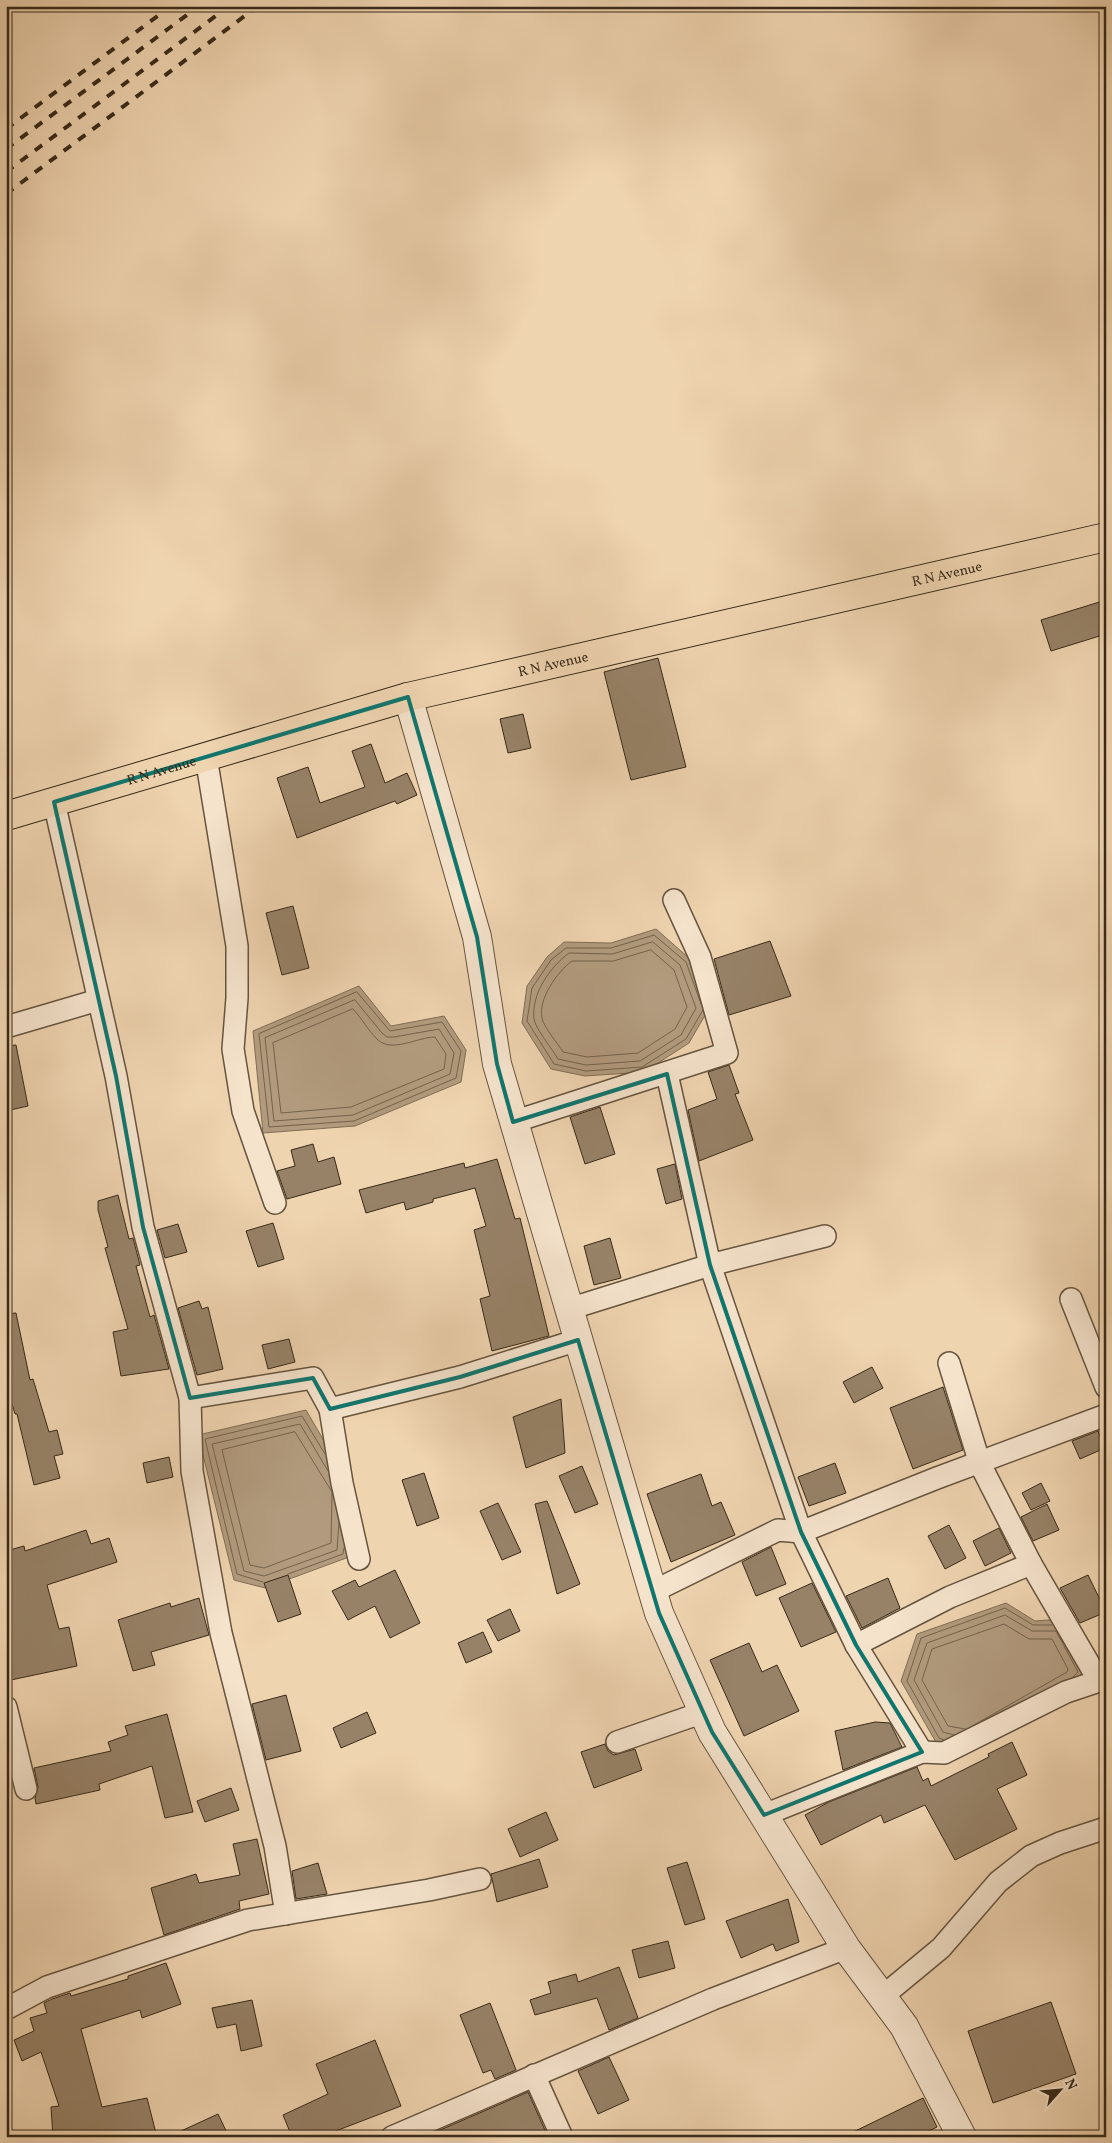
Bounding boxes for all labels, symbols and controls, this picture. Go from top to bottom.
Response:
street label: R N Avenue [910,558,984,592]
street label: R N Avenue [516,648,591,682]
street label: R N Avenue [125,752,199,791]
north arrow [1034,2066,1084,2116]
text: N [1059,2076,1081,2094]

